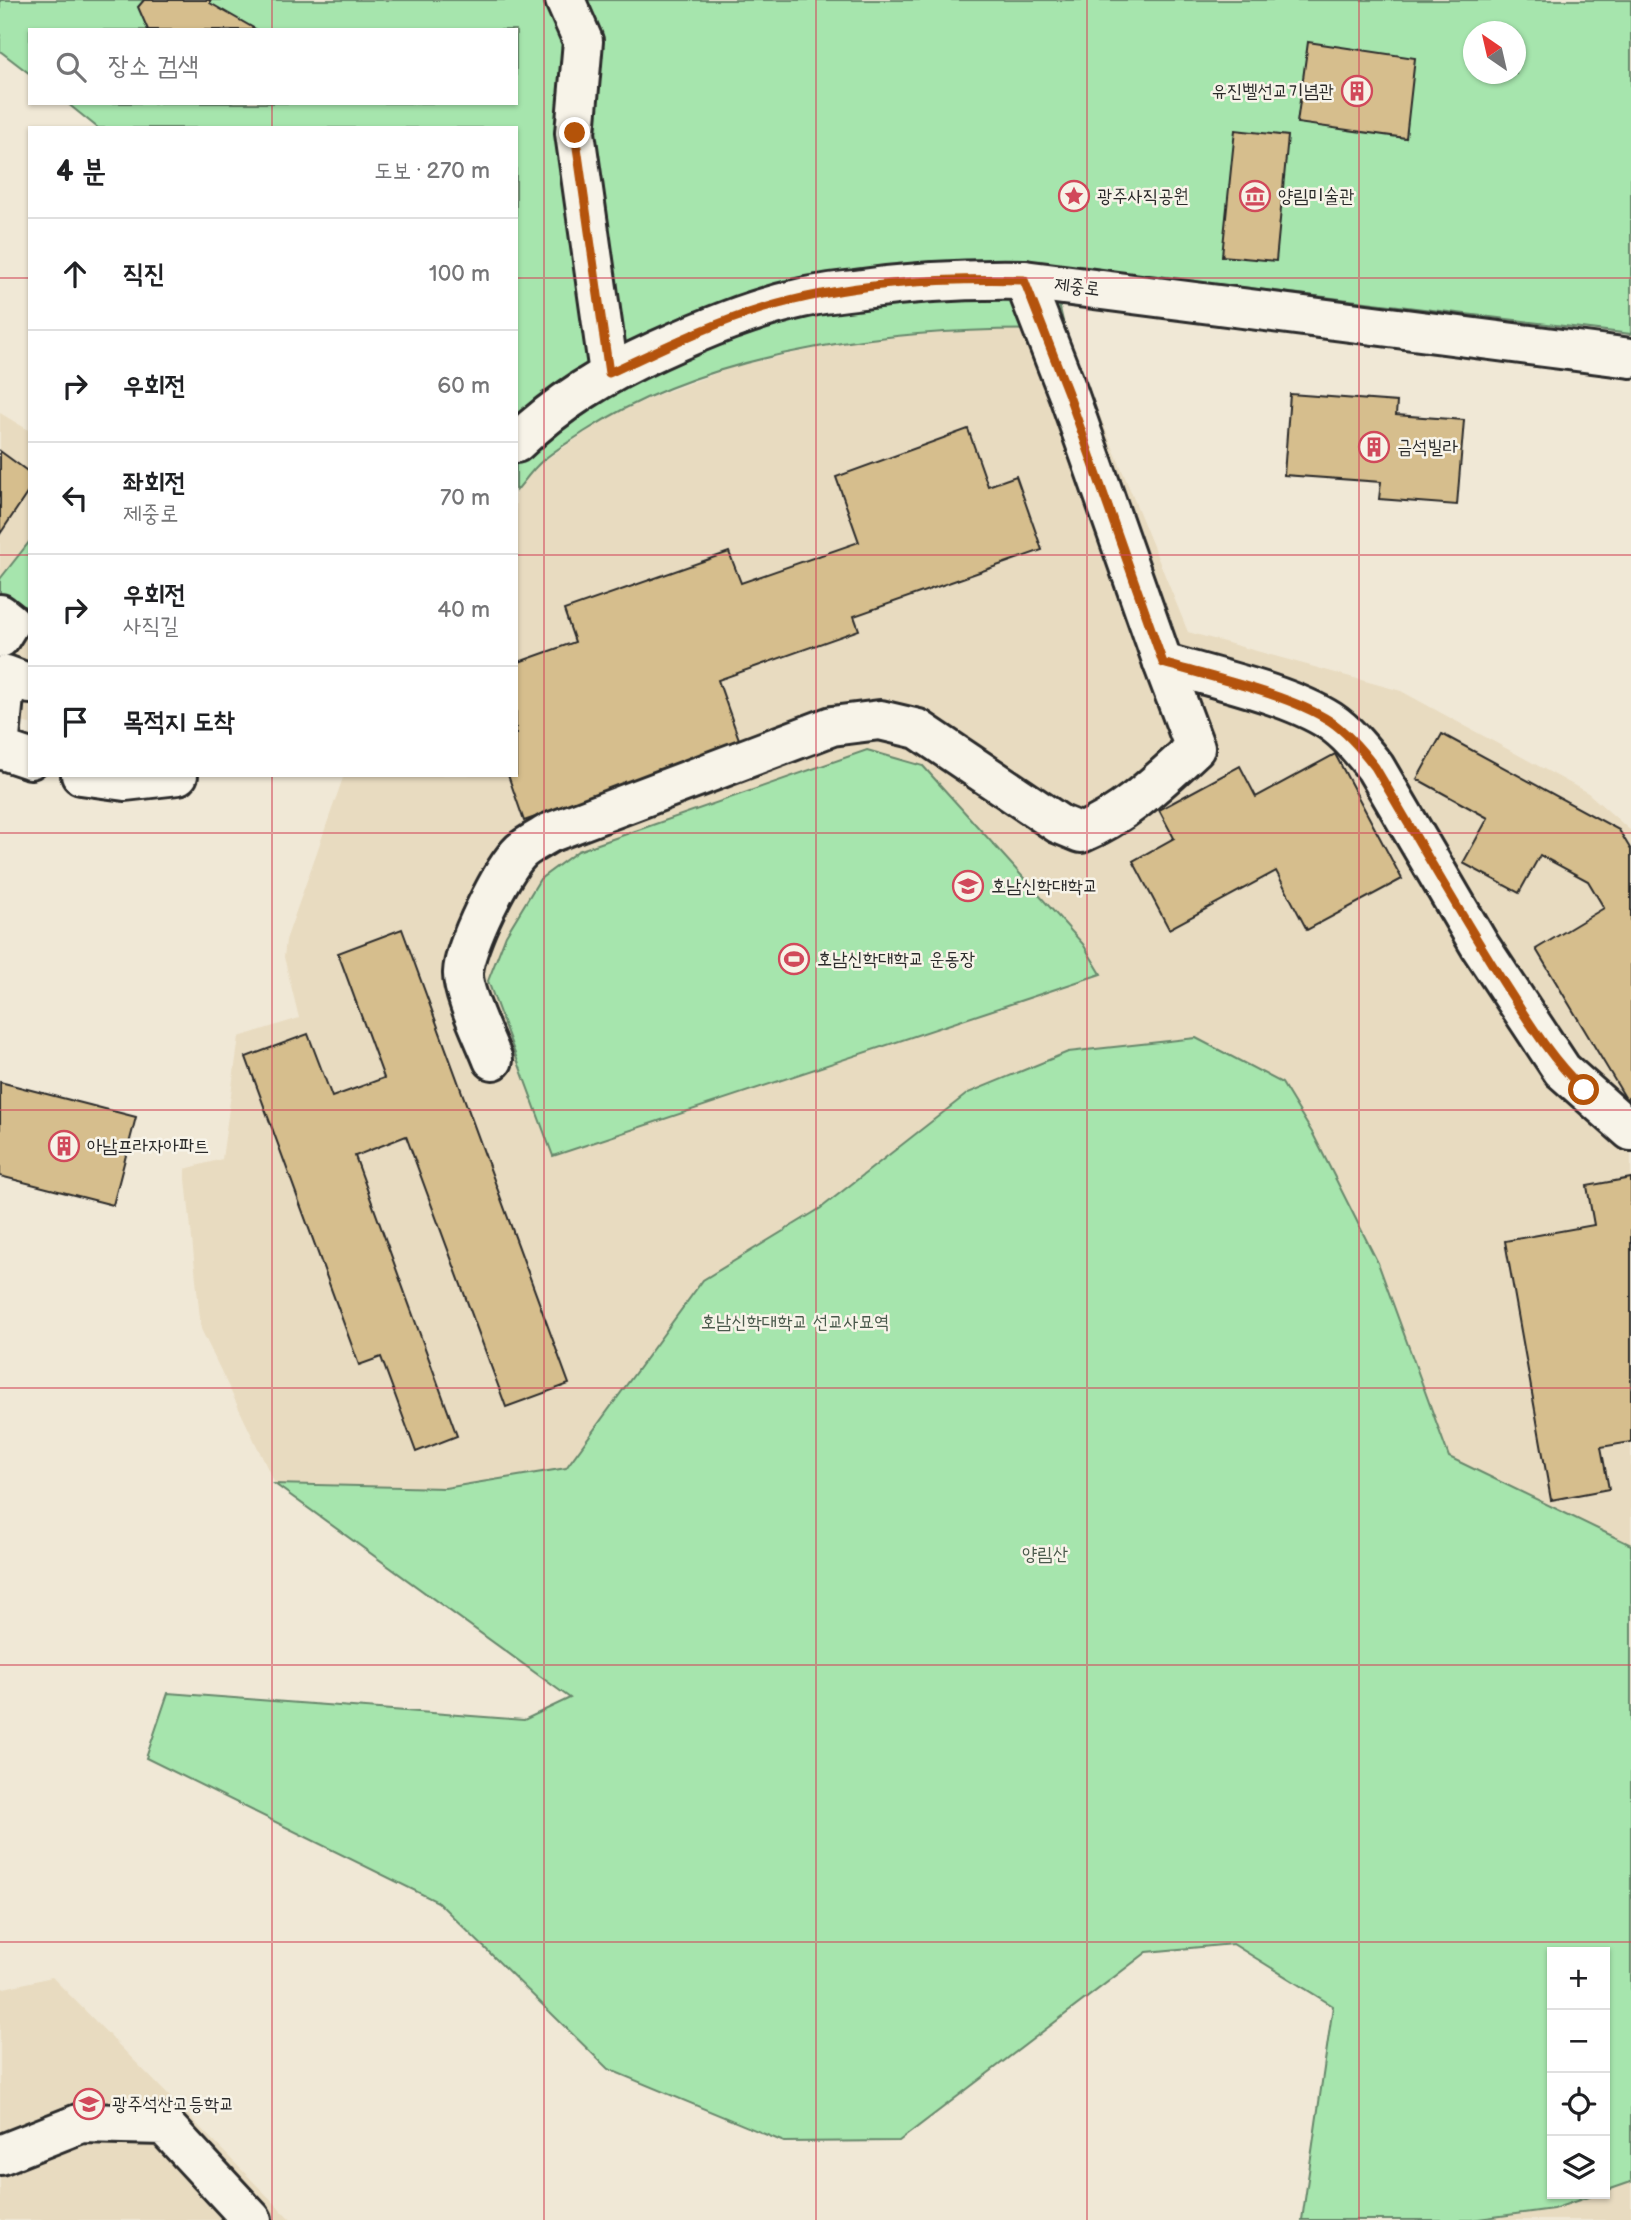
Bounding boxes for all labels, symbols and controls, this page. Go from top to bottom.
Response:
north arrow [1463,21,1526,84]
search box [28,28,518,105]
icon: search [52,48,90,86]
text: 장소 검색 [108,51,199,82]
building icon: 유진벨선교기념관 [1340,74,1374,108]
place label: 유진벨선교기념관 [1212,80,1334,103]
route end [559,117,590,148]
text: 4 분 [56,154,106,190]
text: 도보 · 270 m [374,157,490,185]
place icon: 광주사직공원 [1057,179,1091,213]
museum icon: 양림미술관 [1238,179,1272,213]
place label: 광주사직공원 [1097,185,1189,208]
place label: 양림미술관 [1278,185,1354,208]
icon: ahead [56,255,94,293]
text: 직진 [123,259,165,290]
text: 100 m [429,260,490,288]
street label: 제중로 [1053,273,1101,301]
icon: right [56,367,94,405]
text: 우회전 [123,371,186,402]
text: 60 m [437,372,490,400]
building icon: 금석빌라 [1357,430,1391,464]
place label: 금석빌라 [1397,436,1459,459]
text: 좌회전 [123,468,186,499]
icon: left [56,479,94,517]
text: 70 m [440,484,490,512]
text: 제중로 [123,500,179,528]
text: 우회전 [123,580,186,611]
icon: right [56,591,94,629]
text: 40 m [437,596,490,624]
text: 사직길 [123,612,179,640]
icon: arrive [56,703,94,741]
text: 목적지 도착 [123,707,235,738]
school or university icon: 호남신학대학교 [951,869,985,903]
place label: 호남신학대학교 [991,875,1098,898]
sports icon: 호남신학대학교 운동장 [777,942,811,976]
place label: 호남신학대학교 운동장 [817,948,975,971]
route start [1568,1074,1599,1105]
building icon: 아남프라자아파트 [47,1129,81,1163]
place label: 아남프라자아파트 [87,1135,209,1158]
park label: 호남신학대학교 선교사묘역 [701,1311,889,1334]
park label: 양림산 [1022,1543,1068,1566]
map controls [1547,1947,1610,2199]
button: + [1547,1947,1610,2010]
button: − [1547,2010,1610,2073]
button: locate [1547,2073,1610,2136]
school or university icon: 광주석산고등학교 [72,2087,106,2121]
place label: 광주석산고등학교 [112,2093,234,2116]
button: layers [1547,2136,1610,2199]

